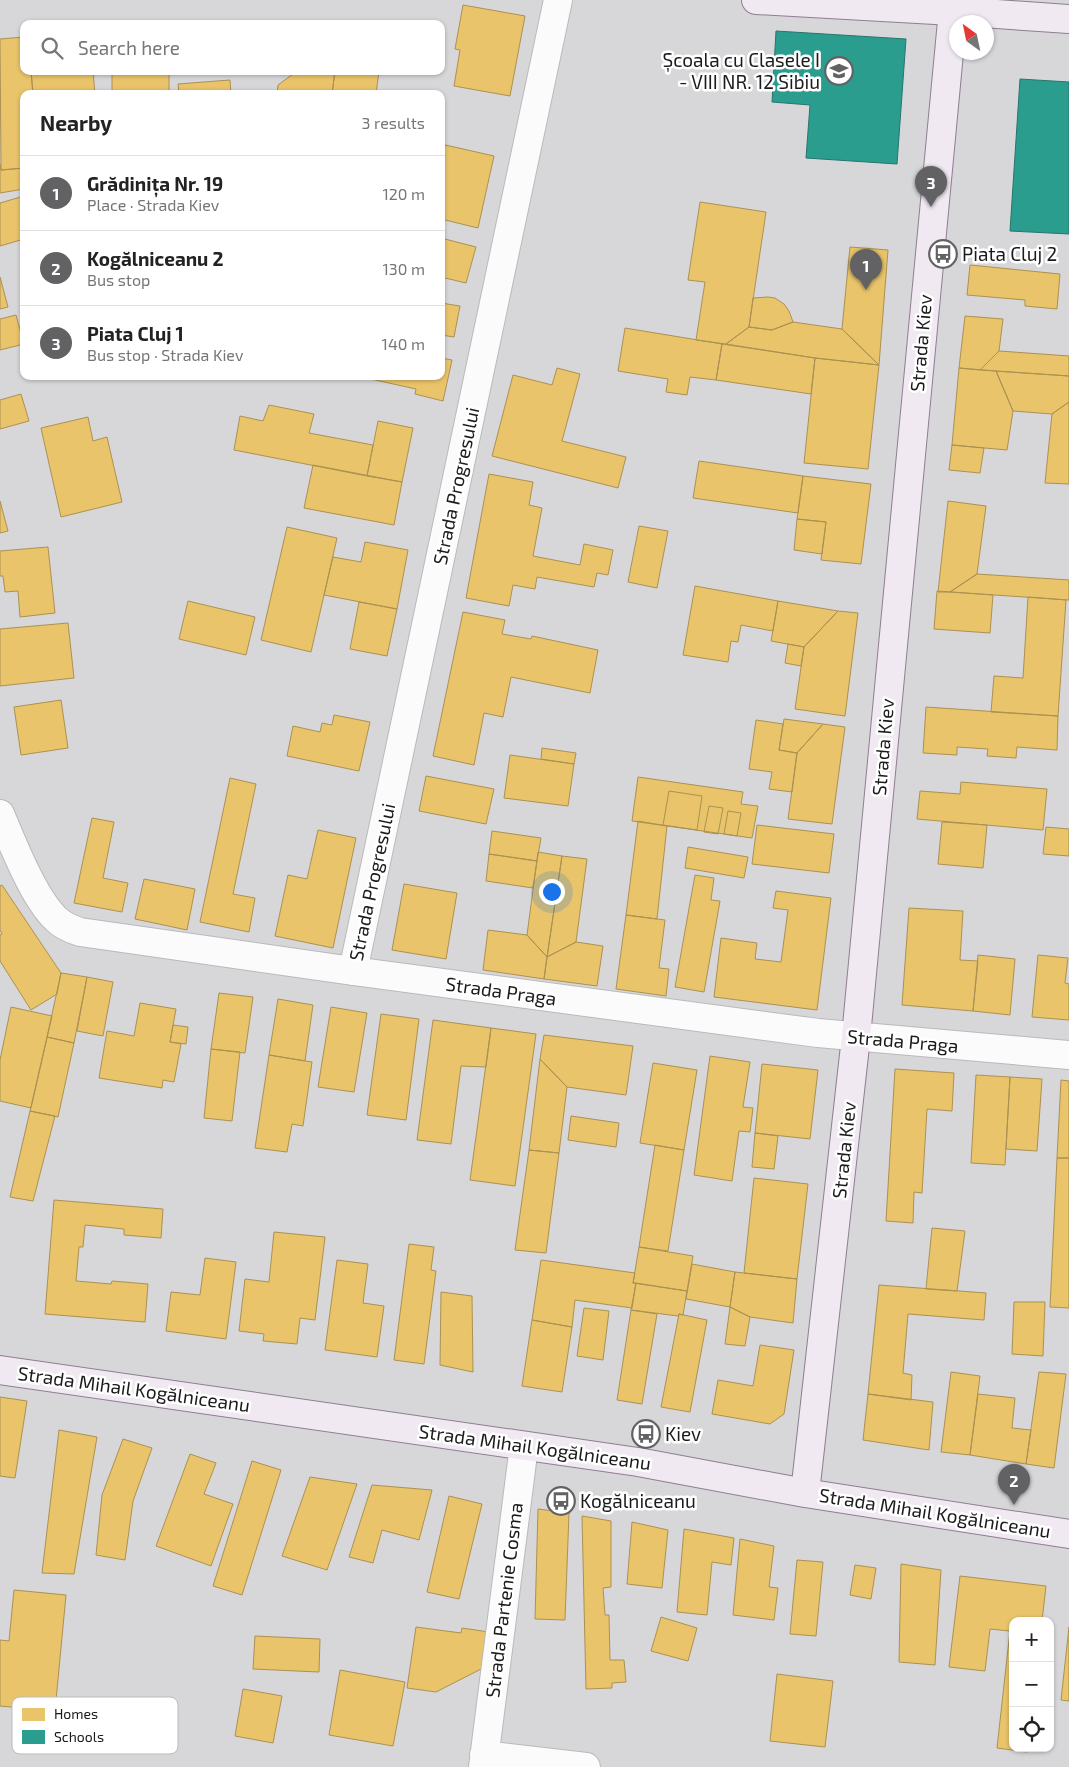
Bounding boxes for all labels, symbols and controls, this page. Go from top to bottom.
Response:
north arrow [949,15,994,60]
search box [20,20,445,75]
icon: search [38,34,66,62]
text: Search here [78,36,180,59]
place label: Școala cu Clasele I - VIII NR. 12 Sibiu [662,48,820,93]
school or university icon: Școala cu Clasele I - VIII NR. 12 Sibiu [824,56,854,86]
text: Nearby [40,110,112,135]
text: 3 results [362,113,425,132]
pin: 3 [915,166,947,207]
text: Grădinița Nr. 19 [87,172,223,195]
text: 1 [53,184,59,203]
text: 120 m [382,184,425,203]
text: Place · Strada Kiev [87,195,219,214]
bus stop icon: Piata Cluj 2 [928,239,958,269]
place label: Piata Cluj 2 [962,242,1057,265]
text: Kogălniceanu 2 [87,247,224,270]
pin: 1 [850,249,882,290]
text: 2 [51,259,61,278]
text: 130 m [383,259,425,278]
text: Bus stop [87,270,150,289]
street label: Strada Kiev [905,293,936,393]
text: Piata Cluj 1 [87,322,184,345]
text: 3 [51,334,61,353]
text: 140 m [382,334,425,353]
text: Bus stop · Strada Kiev [87,345,243,364]
street label: Strada Progresului [428,405,483,567]
street label: Strada Kiev [867,697,898,797]
street label: Strada Progresului [344,801,399,963]
your location [539,879,565,905]
street label: Strada Praga [444,971,558,1010]
street label: Strada Praga [846,1024,960,1057]
street label: Strada Kiev [827,1100,860,1200]
street label: Strada Mihail Kogălniceanu [17,1361,252,1416]
street label: Strada Mihail Kogălniceanu [418,1419,653,1474]
bus stop icon: Kiev [631,1419,661,1449]
place label: Kiev [665,1422,701,1445]
pin: 2 [998,1464,1030,1505]
street label: Strada Mihail Kogălniceanu [818,1483,1052,1542]
bus stop icon: Kogălniceanu [546,1486,576,1516]
place label: Kogălniceanu [580,1489,696,1512]
street label: Strada Partenie Cosma [480,1501,527,1699]
map controls [1009,1617,1054,1752]
button: + [1009,1617,1054,1662]
button: − [1009,1662,1054,1707]
legend [12,1697,178,1754]
text: Homes [54,1705,98,1722]
button: locate [1009,1707,1054,1752]
text: Schools [54,1728,104,1745]

